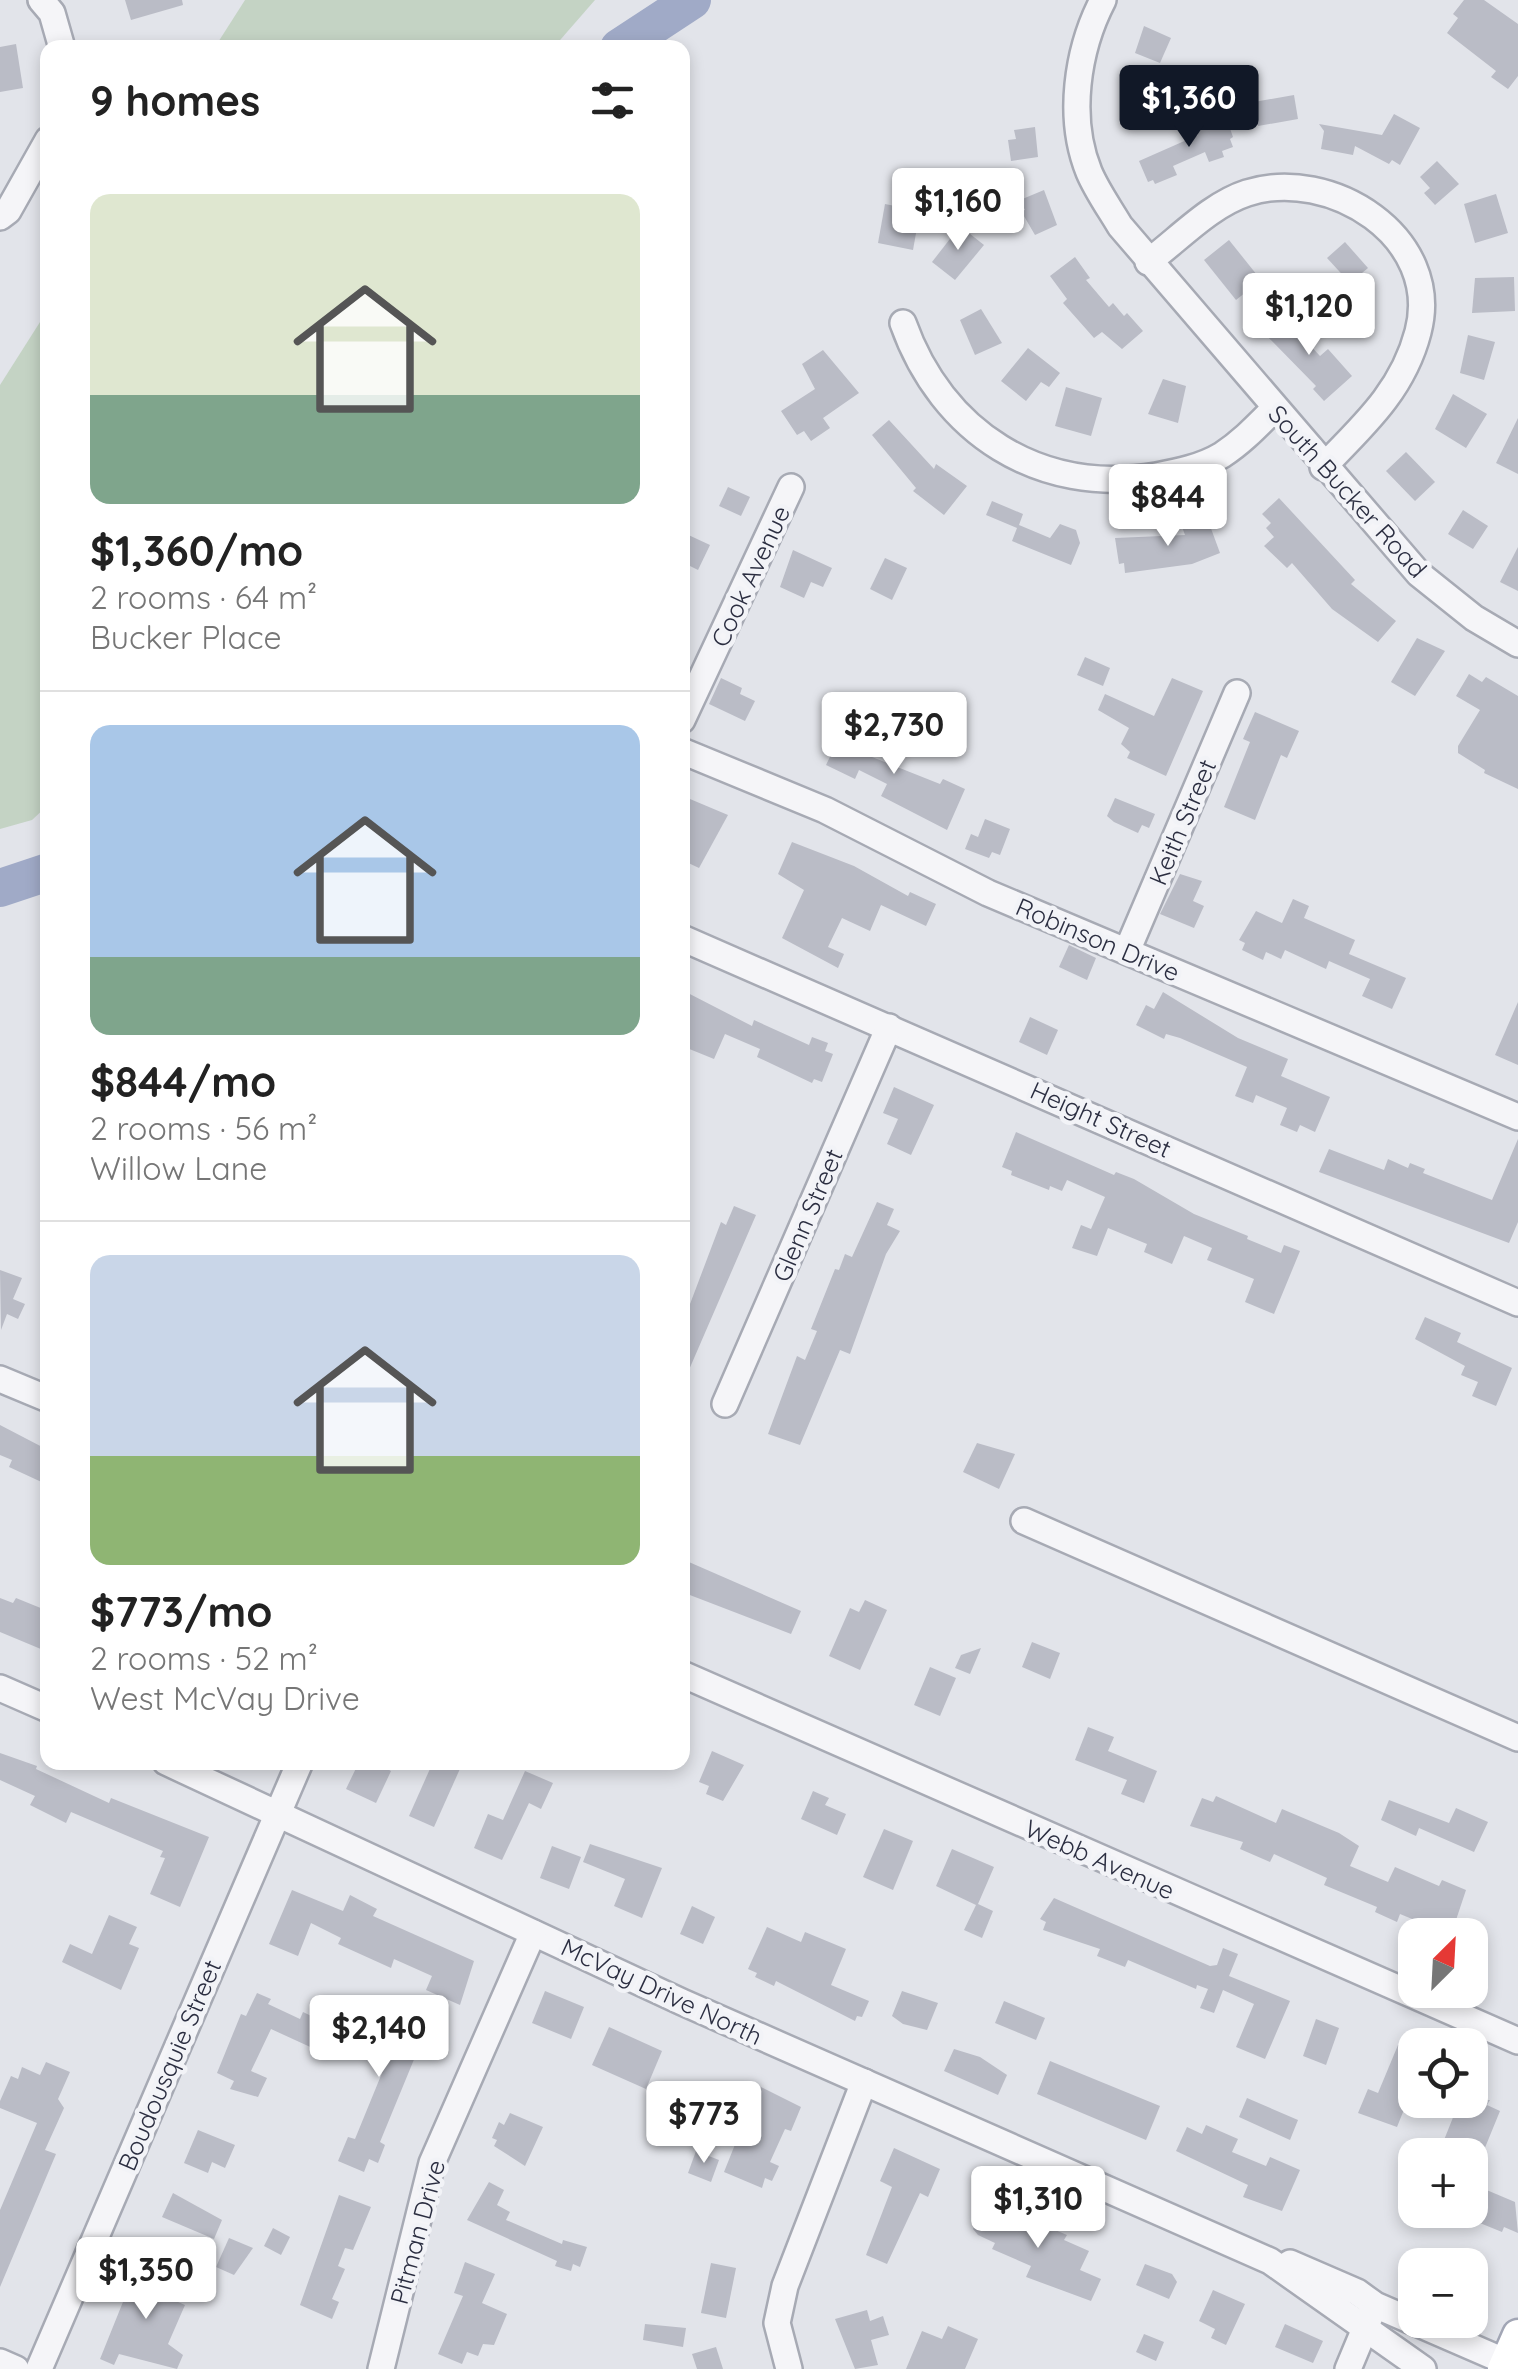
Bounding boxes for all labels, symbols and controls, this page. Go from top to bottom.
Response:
pin: $1,360 [1108,65,1270,150]
icon: filters [585,73,640,128]
text: 9 homes [90,74,260,127]
text: $1,360 [1142,77,1236,117]
pin: $1,160 [877,168,1039,253]
text: $1,160 [914,180,1002,220]
icon: home [275,259,455,439]
pin: $1,120 [1228,273,1390,358]
text: $1,120 [1265,285,1353,325]
street label: South Bucker Road [1262,398,1434,584]
pin: $844 [1109,464,1227,549]
text: $844 [1131,476,1205,516]
street label: Cook Avenue [704,500,796,652]
text: $1,360/mo [90,524,303,577]
text: 2 rooms · 64 m² [90,577,317,617]
text: Bucker Place [90,617,282,657]
pin: $2,730 [813,692,975,777]
text: $2,730 [844,704,944,744]
street label: Keith Street [1142,754,1222,890]
icon: home [275,790,455,970]
street label: Robinson Drive [1011,891,1185,987]
text: $844/mo [90,1055,276,1108]
street label: Height Street [1026,1074,1176,1164]
text: 2 rooms · 56 m² [90,1108,317,1148]
street label: Glenn Street [765,1144,849,1286]
text: Willow Lane [90,1148,267,1188]
icon: home [275,1320,455,1500]
text: $773/mo [90,1585,273,1638]
text: 2 rooms · 52 m² [90,1638,318,1678]
text: West McVay Drive [90,1678,360,1718]
street label: Webb Avenue [1020,1812,1180,1906]
north arrow [1398,1918,1488,2008]
map controls [1398,1918,1488,2338]
street label: McVay Drive North [557,1931,767,2051]
street label: Boudousquie Street [111,1955,227,2175]
pin: $2,140 [298,1995,460,2080]
text: $2,140 [332,2007,426,2047]
button: locate [1398,2028,1488,2118]
pin: $773 [645,2081,763,2166]
text: $773 [668,2093,740,2133]
button: + [1398,2138,1488,2228]
street label: Pitman Drive [383,2156,451,2308]
pin: $1,310 [957,2166,1119,2251]
text: $1,310 [993,2178,1083,2218]
pin: $1,350 [65,2237,227,2322]
button: − [1398,2248,1488,2338]
text: $1,350 [98,2249,194,2289]

